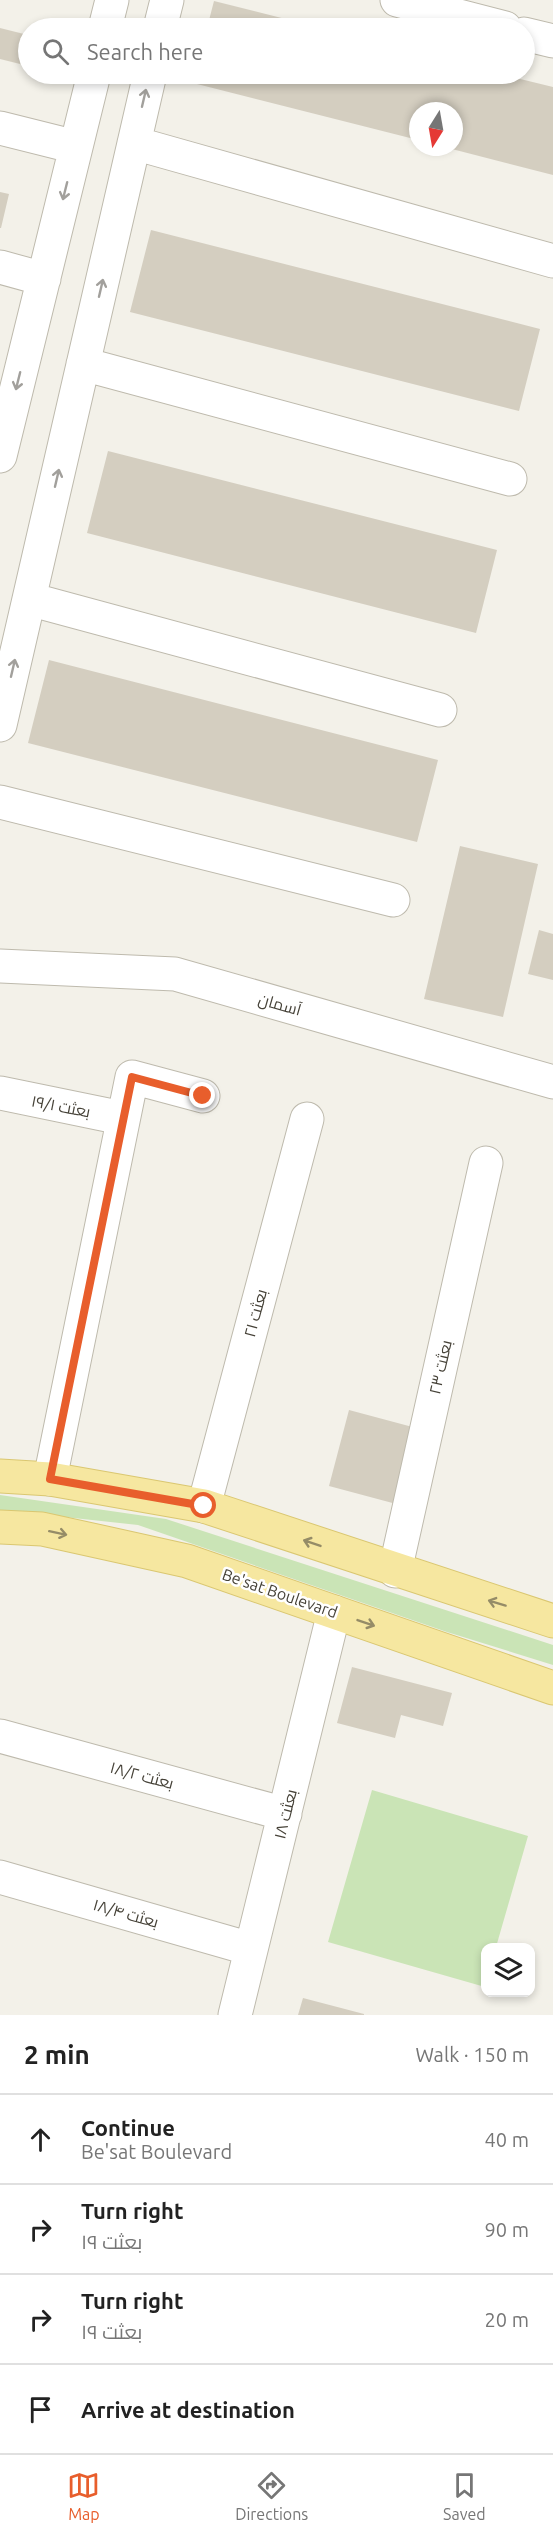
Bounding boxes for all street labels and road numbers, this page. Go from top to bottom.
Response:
street label: آسمان [256,989,304,1021]
street label: ۱۹/۱ بعثت [30,1091,92,1122]
street label: ۲۱ بعثت [240,1287,271,1339]
street label: ۲۳ بعثت [425,1338,456,1396]
street label: Be'sat Boulevard [220,1565,340,1621]
street label: ۱۸/۲ بعثت [108,1758,176,1793]
street label: بعثت ۱۸ [270,1787,301,1841]
street label: ۱۸/۴ بعثت [91,1895,161,1932]

